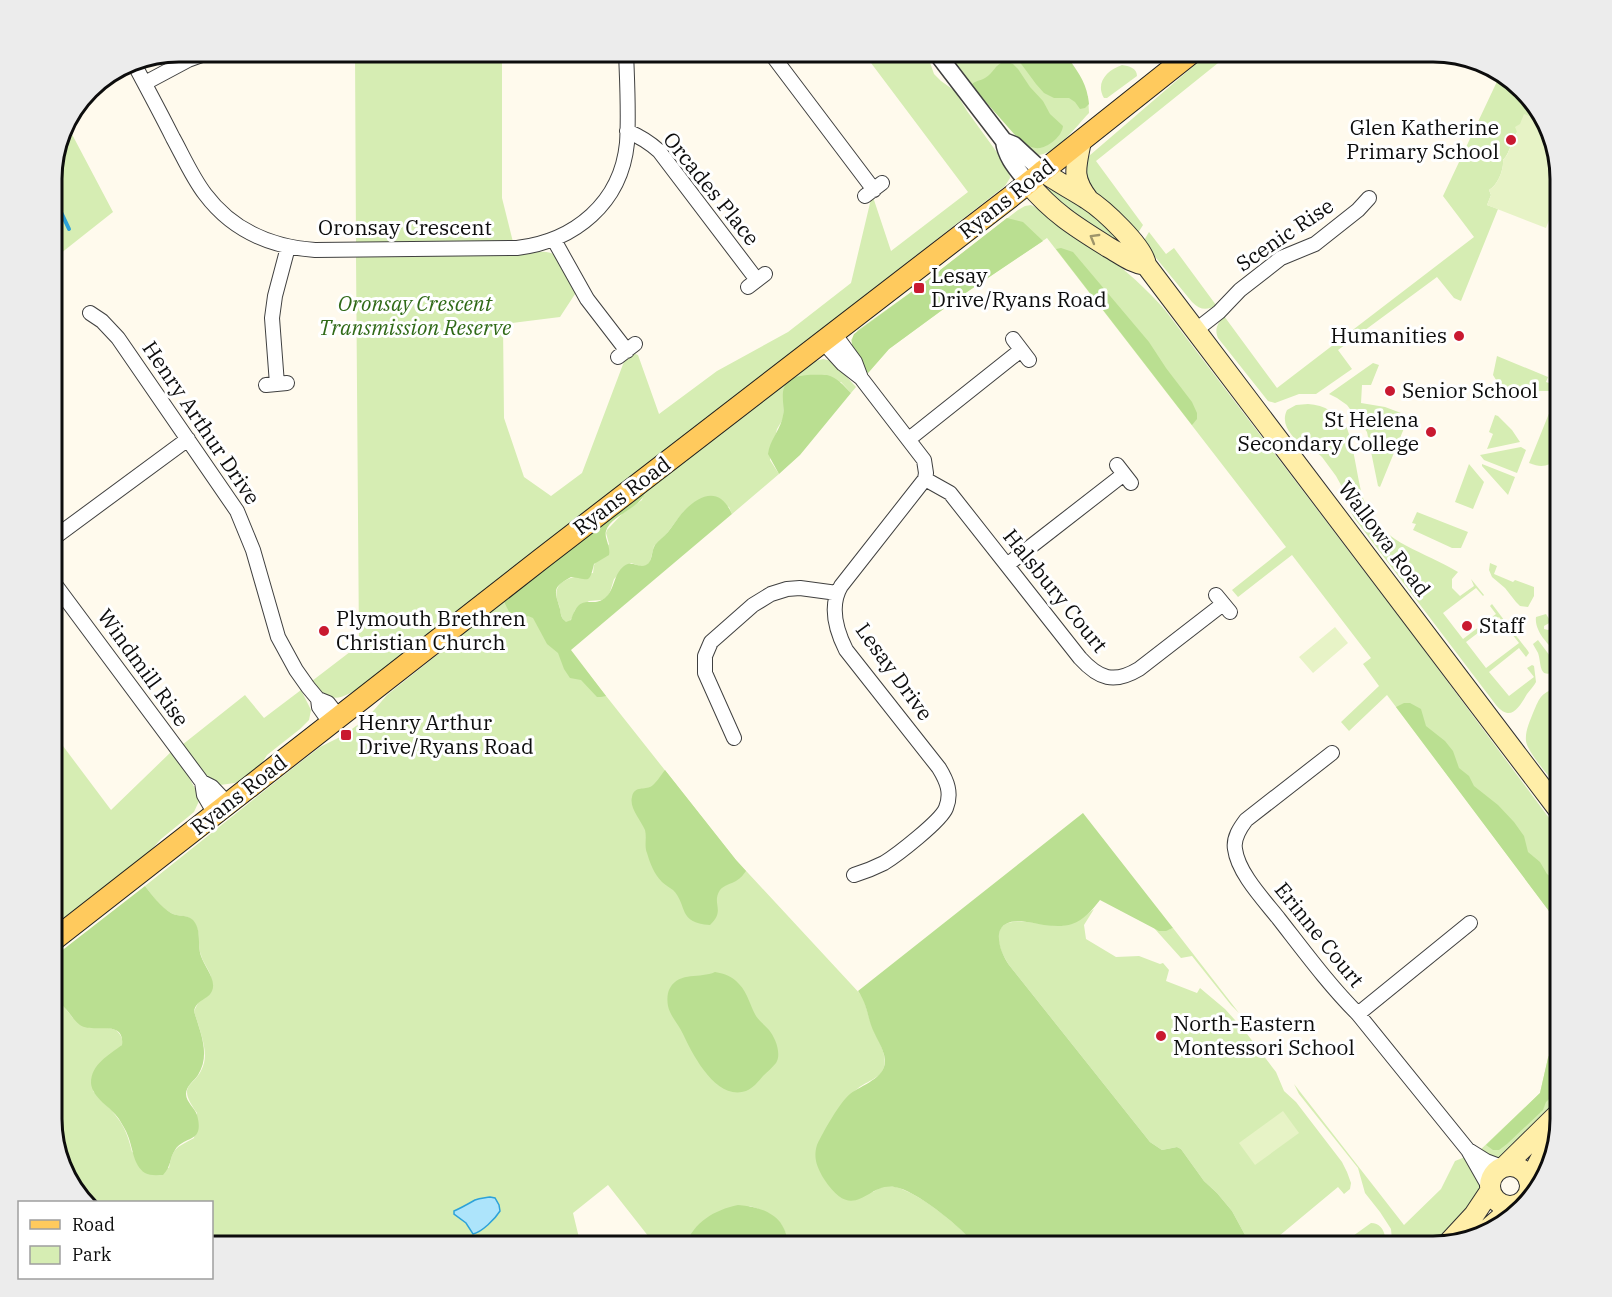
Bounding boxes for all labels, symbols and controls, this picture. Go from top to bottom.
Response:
place label: Glen Katherine Primary School [1346,113,1499,165]
street label: Orcades Place [657,126,766,251]
marker: Glen Katherine Primary School [1504,133,1518,147]
street label: Ryans Road [952,152,1061,245]
street label: Scenic Rise [1230,191,1339,277]
street label: Oronsay Crescent [318,213,492,241]
one-way arrow [1090,234,1100,246]
place label: Lesay Drive/Ryans Road [931,261,1107,313]
marker: Lesay Drive/Ryans Road [912,281,926,295]
park label: Oronsay Crescent Transmission Reserve [319,289,512,341]
place label: Humanities [1330,321,1447,349]
marker: Humanities [1452,329,1466,343]
street label: Henry Arthur Drive [137,335,267,510]
place label: Senior School [1402,376,1538,404]
marker: Senior School [1383,384,1397,398]
place label: St Helena Secondary College [1238,405,1419,457]
marker: St Helena Secondary College [1424,425,1438,439]
street label: Ryans Road [567,449,676,541]
street label: Wallowa Road [1332,475,1437,602]
street label: Halsbury Court [997,523,1114,658]
street label: Windmill Rise [92,603,196,732]
place label: Plymouth Brethren Christian Church [336,604,526,656]
place label: Staff [1479,611,1526,639]
street label: Lesay Drive [850,617,940,726]
marker: Staff [1460,619,1474,633]
marker: Plymouth Brethren Christian Church [317,624,331,638]
place label: Henry Arthur Drive/Ryans Road [358,708,534,760]
marker: Henry Arthur Drive/Ryans Road [339,728,353,742]
street label: Ryans Road [184,748,293,841]
street label: Erinne Court [1269,876,1371,993]
place label: North-Eastern Montessori School [1173,1009,1355,1061]
marker: North-Eastern Montessori School [1154,1029,1168,1043]
legend [18,1201,213,1279]
text: Road [72,1213,115,1236]
text: Park [72,1243,112,1266]

